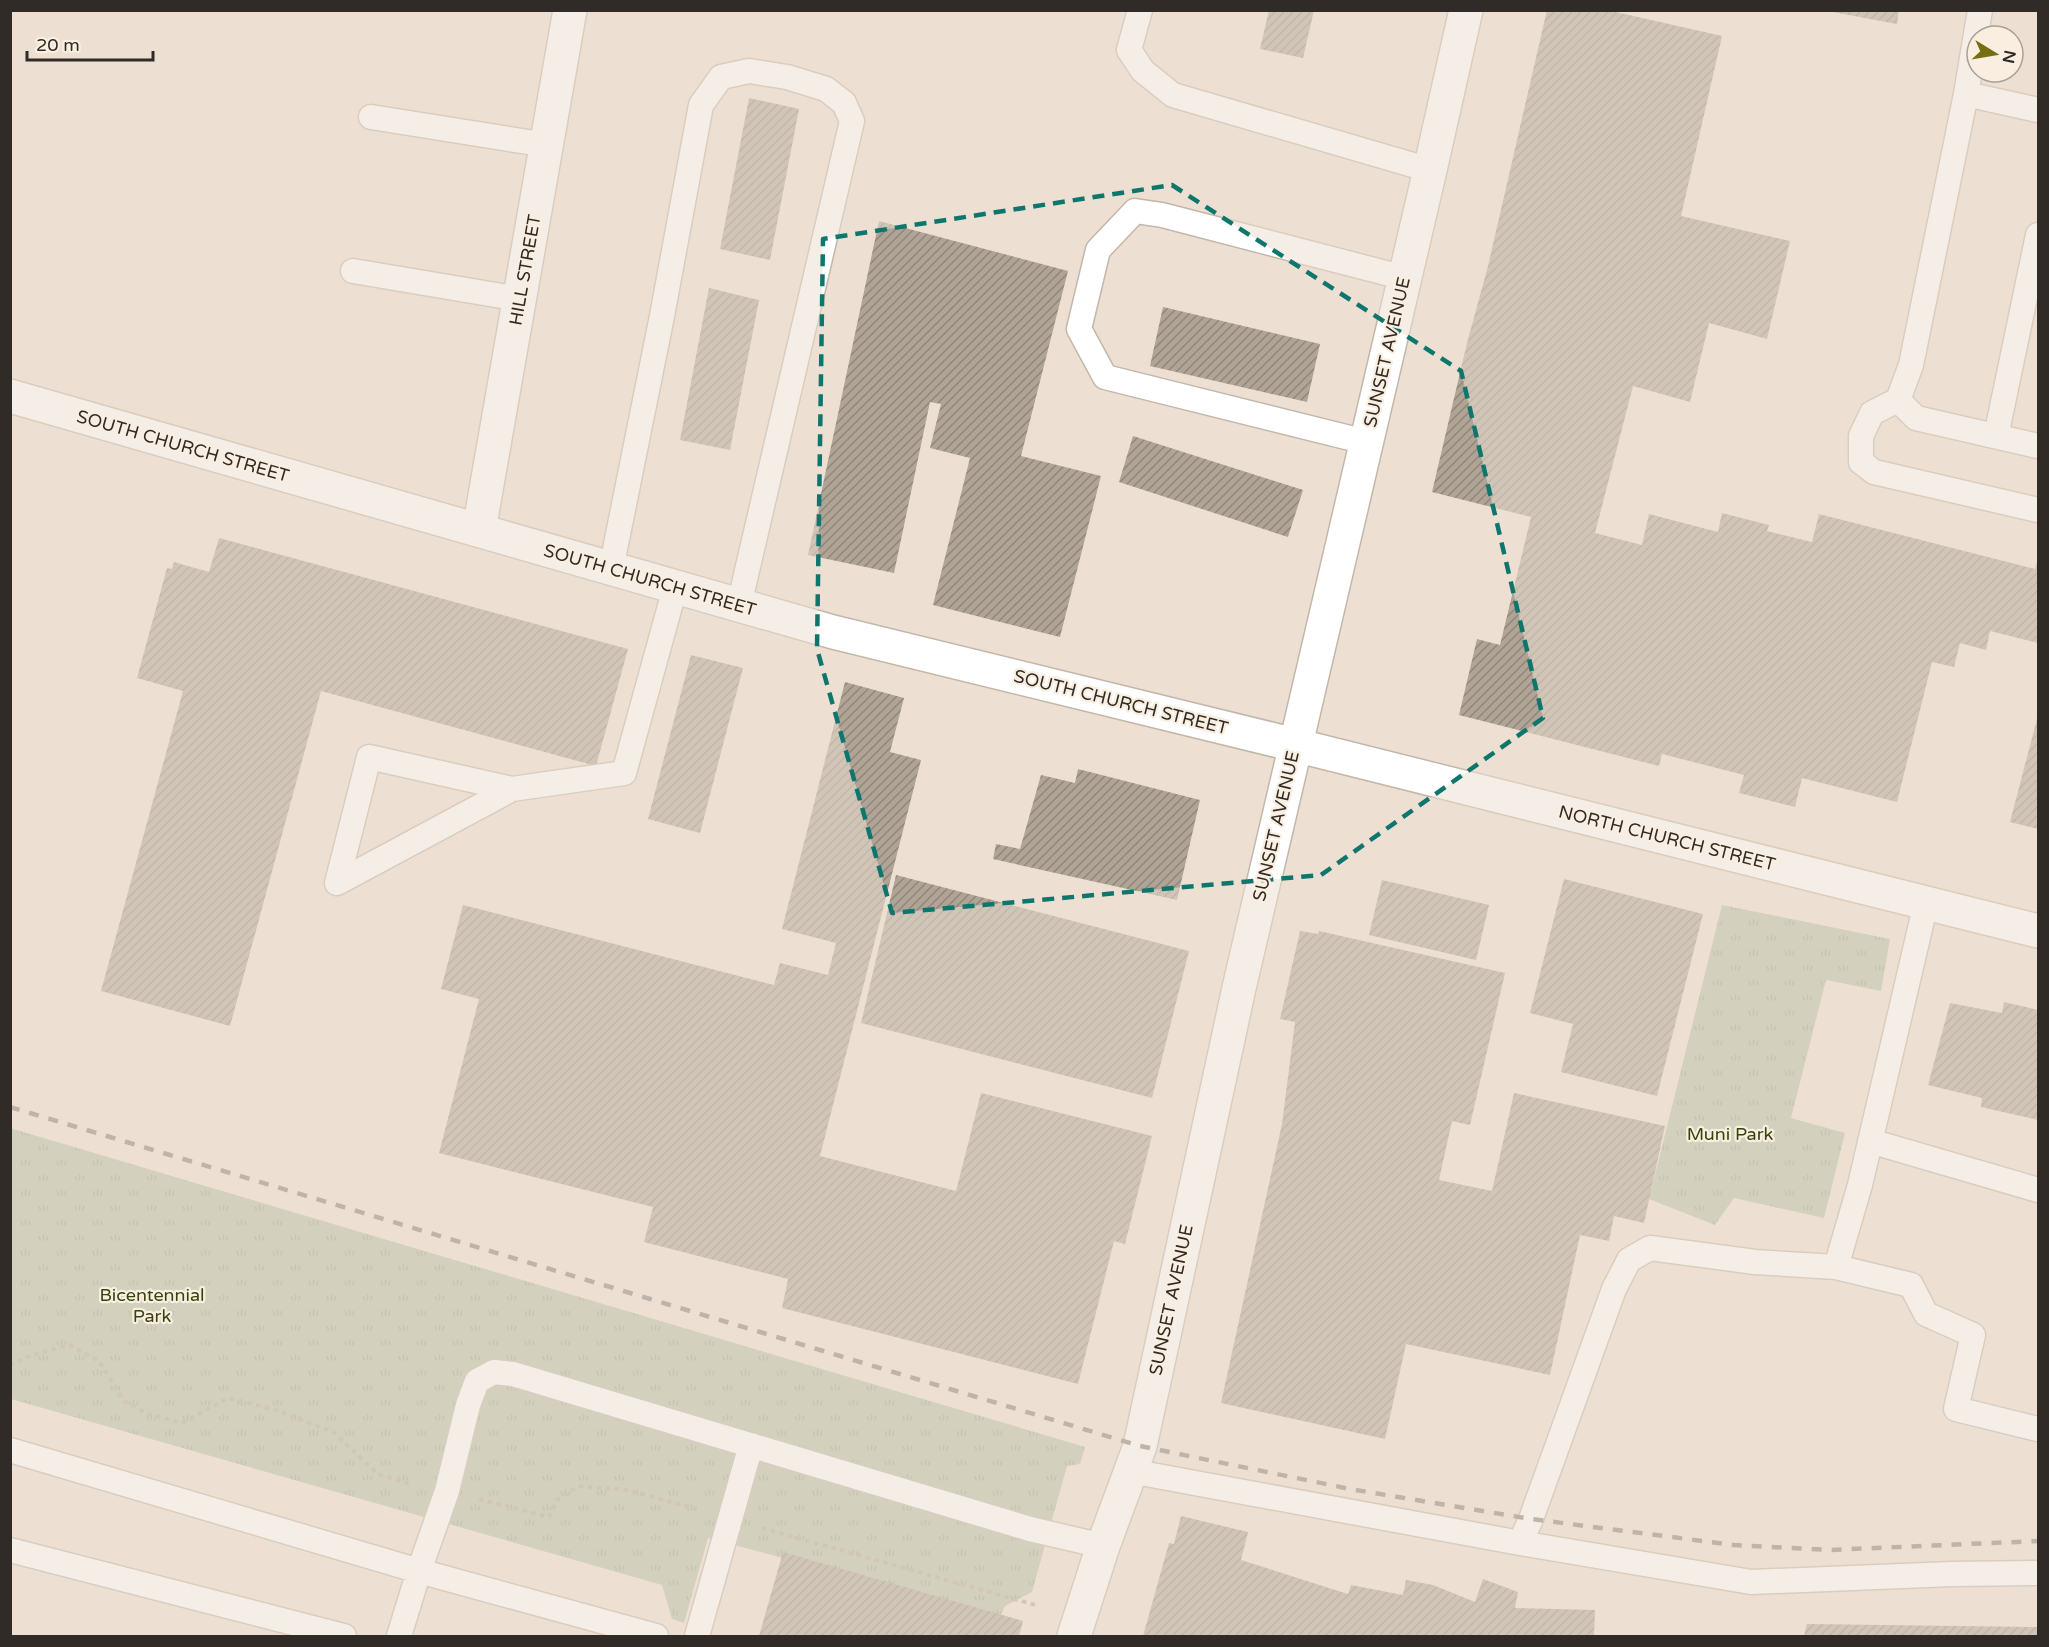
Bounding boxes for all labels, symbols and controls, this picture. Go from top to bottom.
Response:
scale bar [27,24,153,62]
north arrow [1965,24,2025,84]
text: 20 m [36,34,80,56]
text: N [1998,48,2020,65]
street label: HILL STREET [504,213,546,327]
street label: SUNSET AVENUE [1359,275,1415,429]
street label: SOUTH CHURCH STREET [74,405,292,487]
street label: SOUTH CHURCH STREET [541,539,759,621]
street label: SOUTH CHURCH STREET [1012,665,1230,739]
street label: SUNSET AVENUE [1248,749,1304,903]
street label: NORTH CHURCH STREET [1556,800,1778,876]
park label: Muni Park [1687,1123,1774,1145]
street label: SUNSET AVENUE [1144,1223,1198,1377]
park label: Bicentennial Park [99,1284,205,1327]

